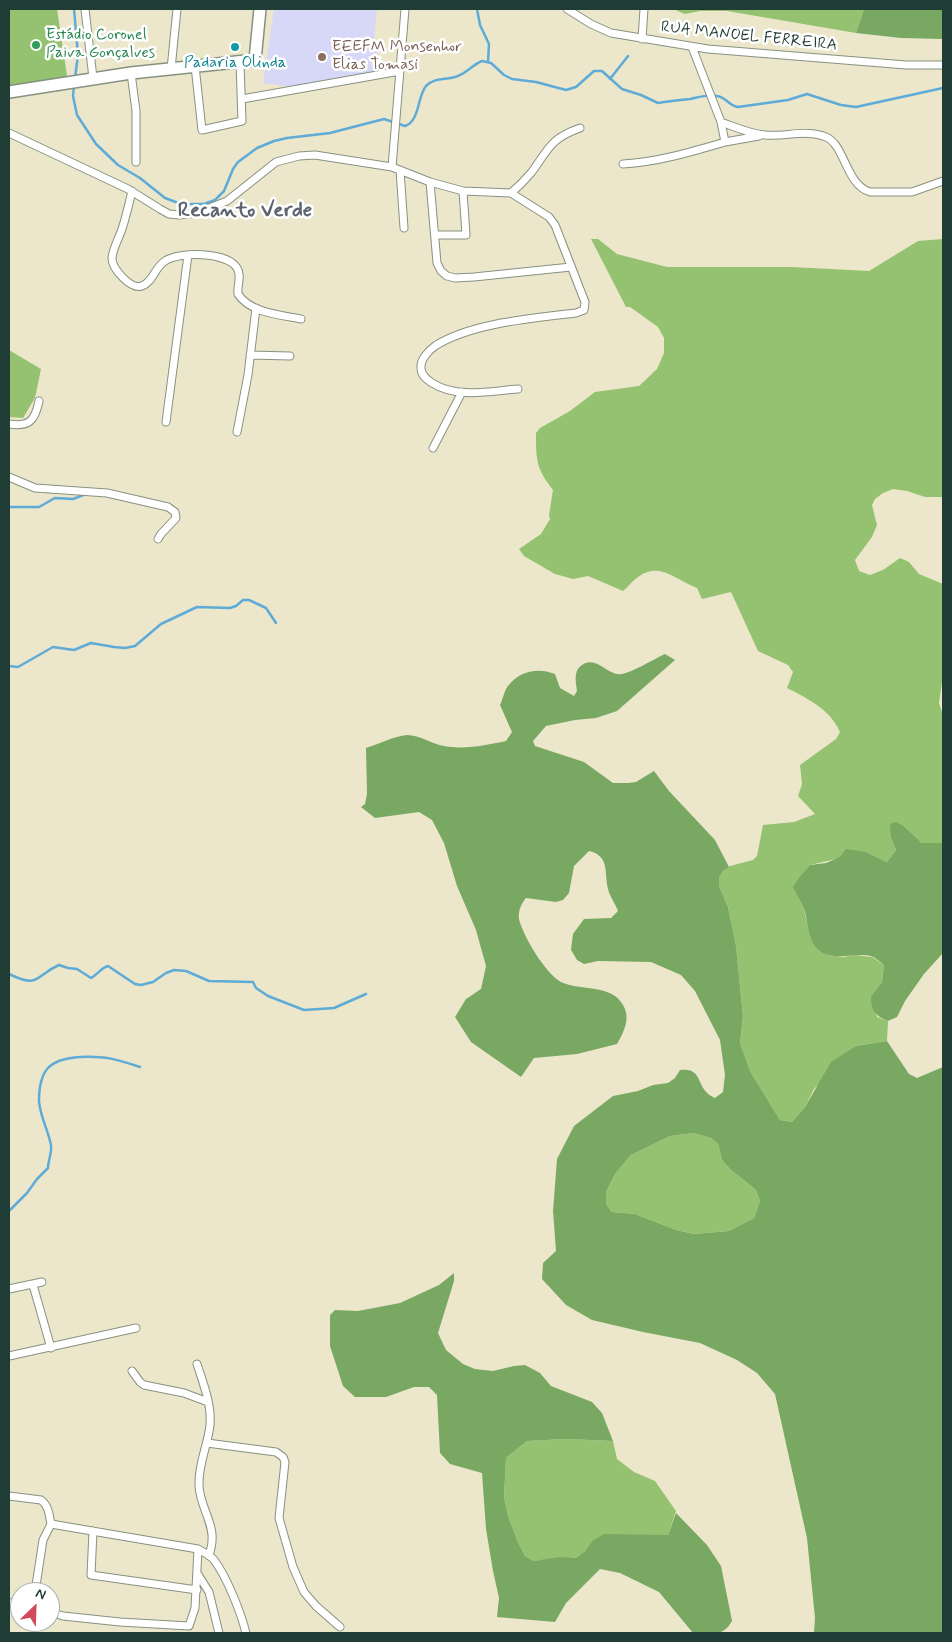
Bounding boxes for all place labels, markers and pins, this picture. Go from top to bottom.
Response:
place label: Estádio Coronel Paiva Gonçalves [46,26,155,64]
place label: EEEFM Monsenhor Elias Tomasi [332,38,462,76]
marker: Estádio Coronel Paiva Gonçalves [30,39,42,51]
marker: Padaria Olinda [229,41,241,53]
marker: EEEFM Monsenhor Elias Tomasi [316,51,328,63]
place label: Padaria Olinda [184,54,286,74]

